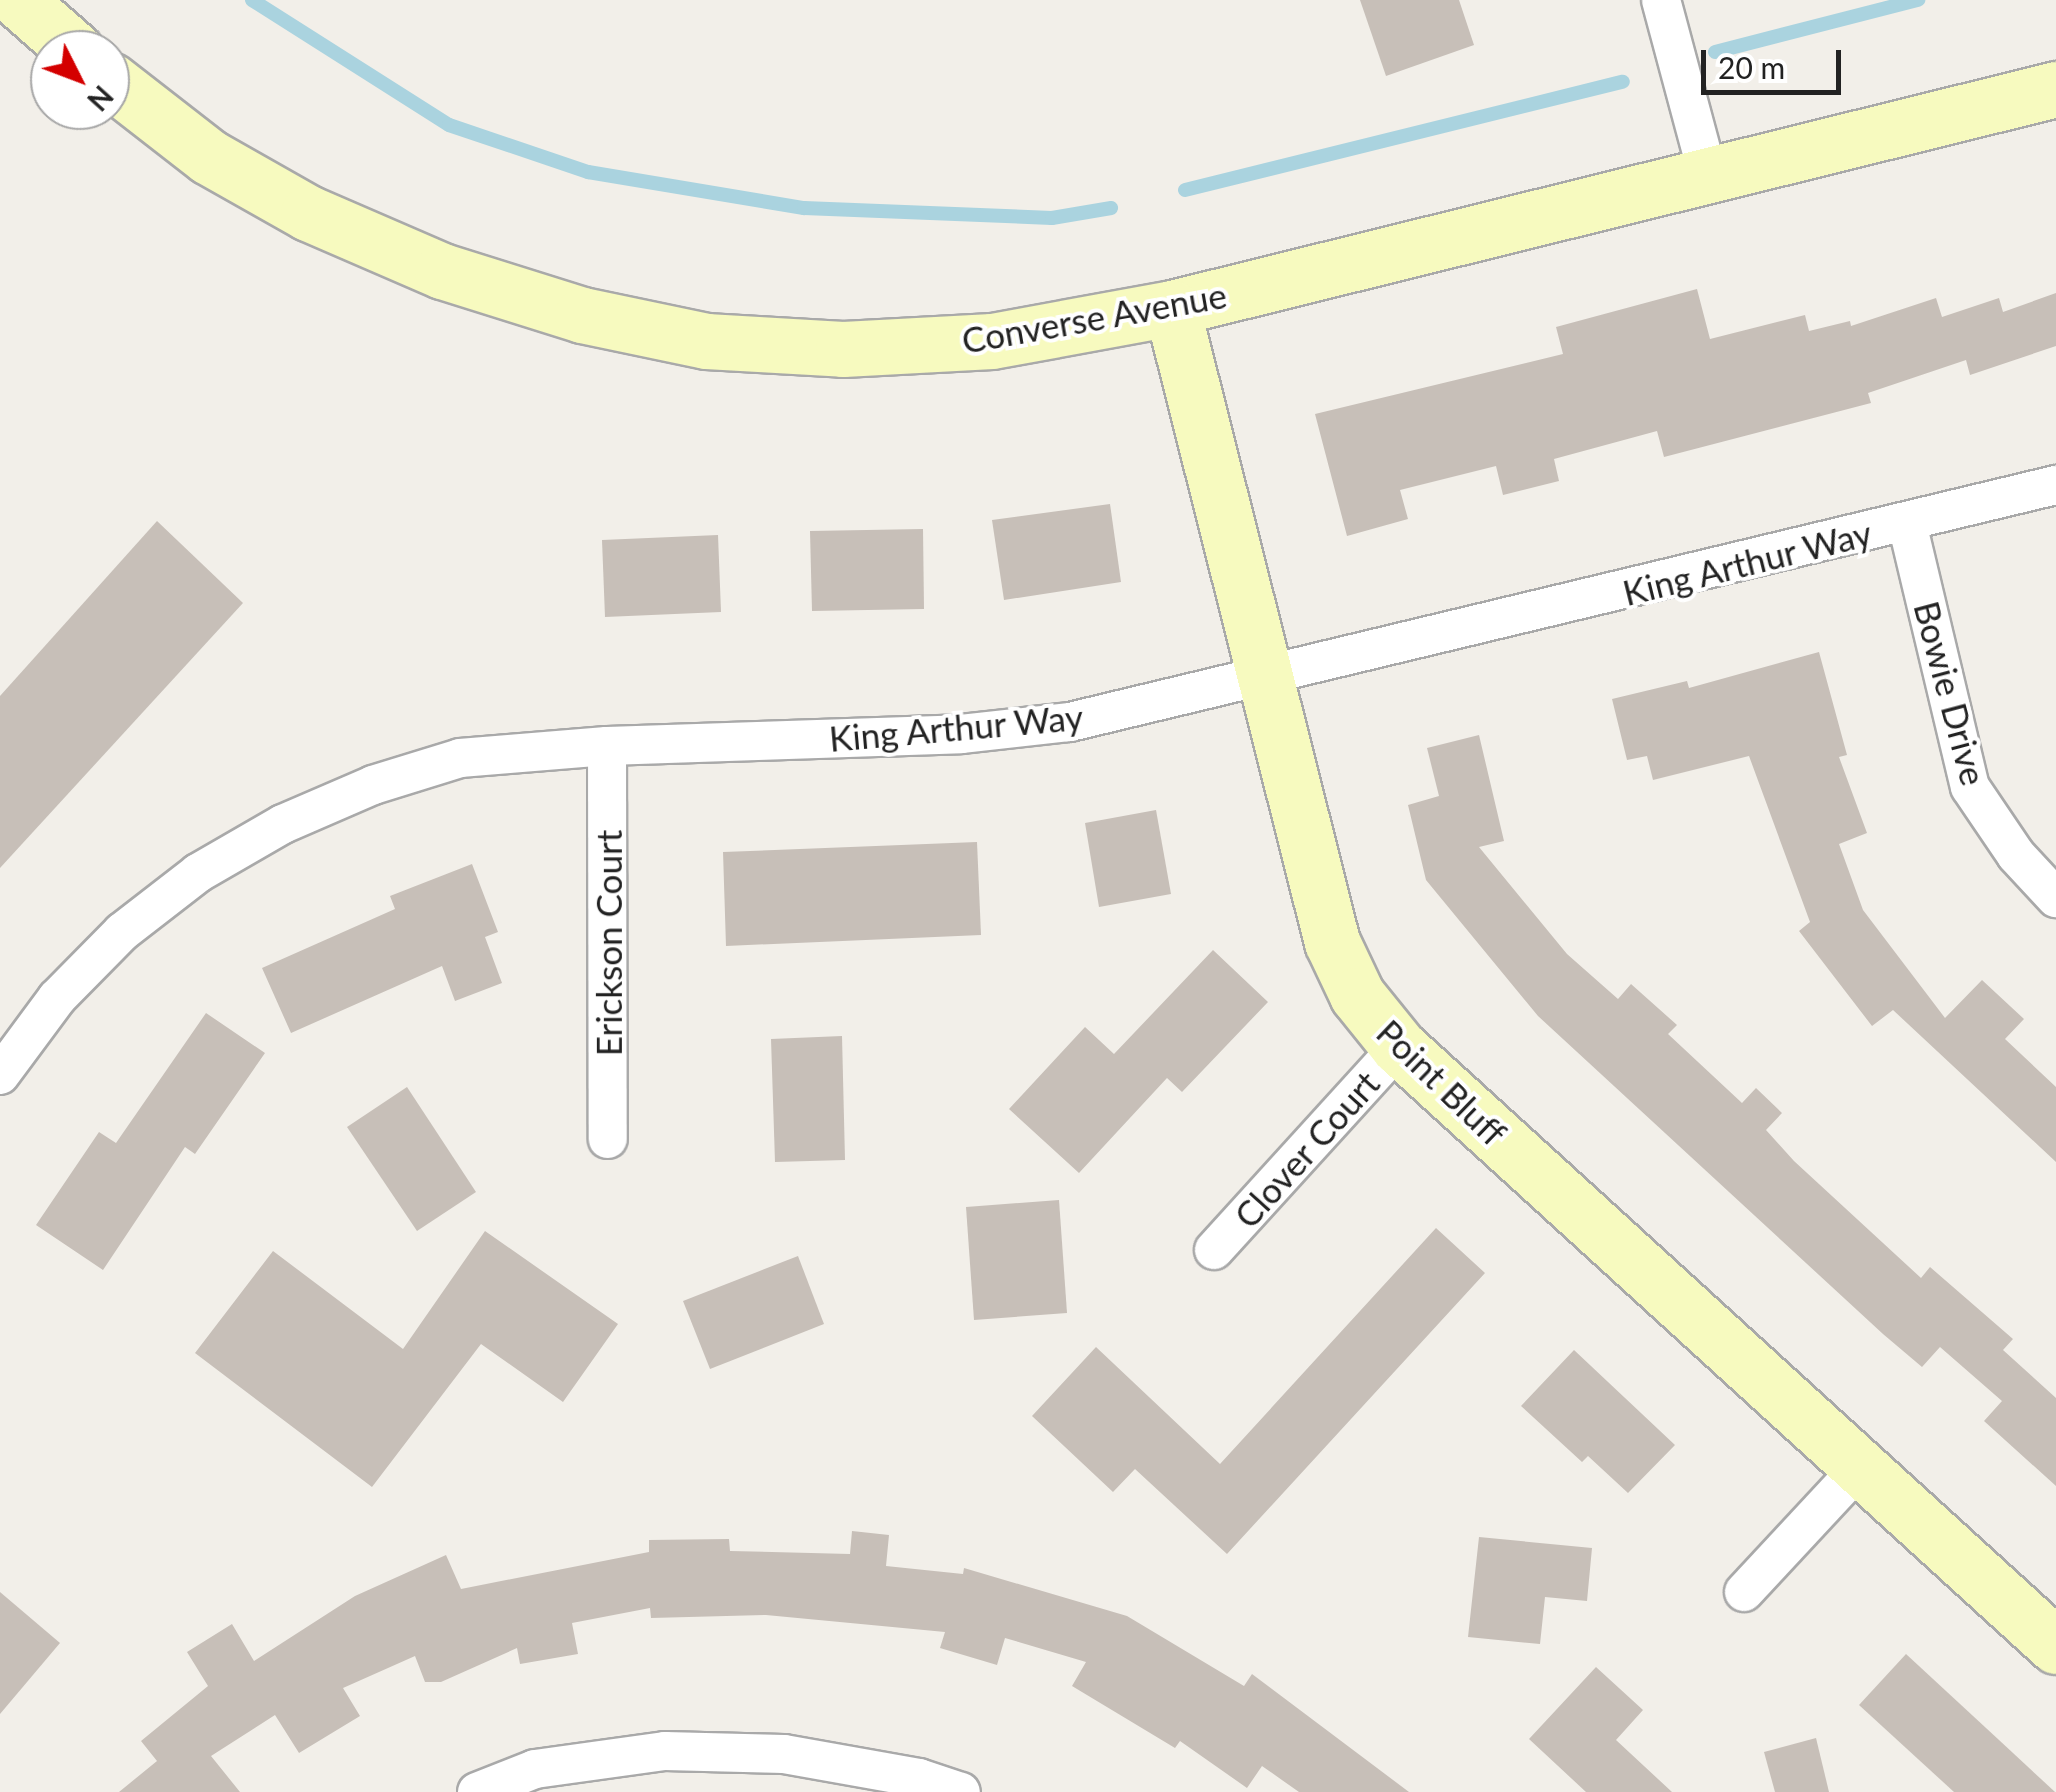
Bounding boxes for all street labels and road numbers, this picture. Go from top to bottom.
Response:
street label: Converse Avenue [958,273,1230,361]
street label: King Arthur Way [1617,511,1877,613]
street label: Bowie Drive [1906,596,1996,790]
street label: King Arthur Way [826,695,1086,759]
street label: Erickson Court [587,830,629,1056]
street label: Point Bluff [1369,1010,1515,1154]
street label: Clover Court [1225,1062,1387,1236]

